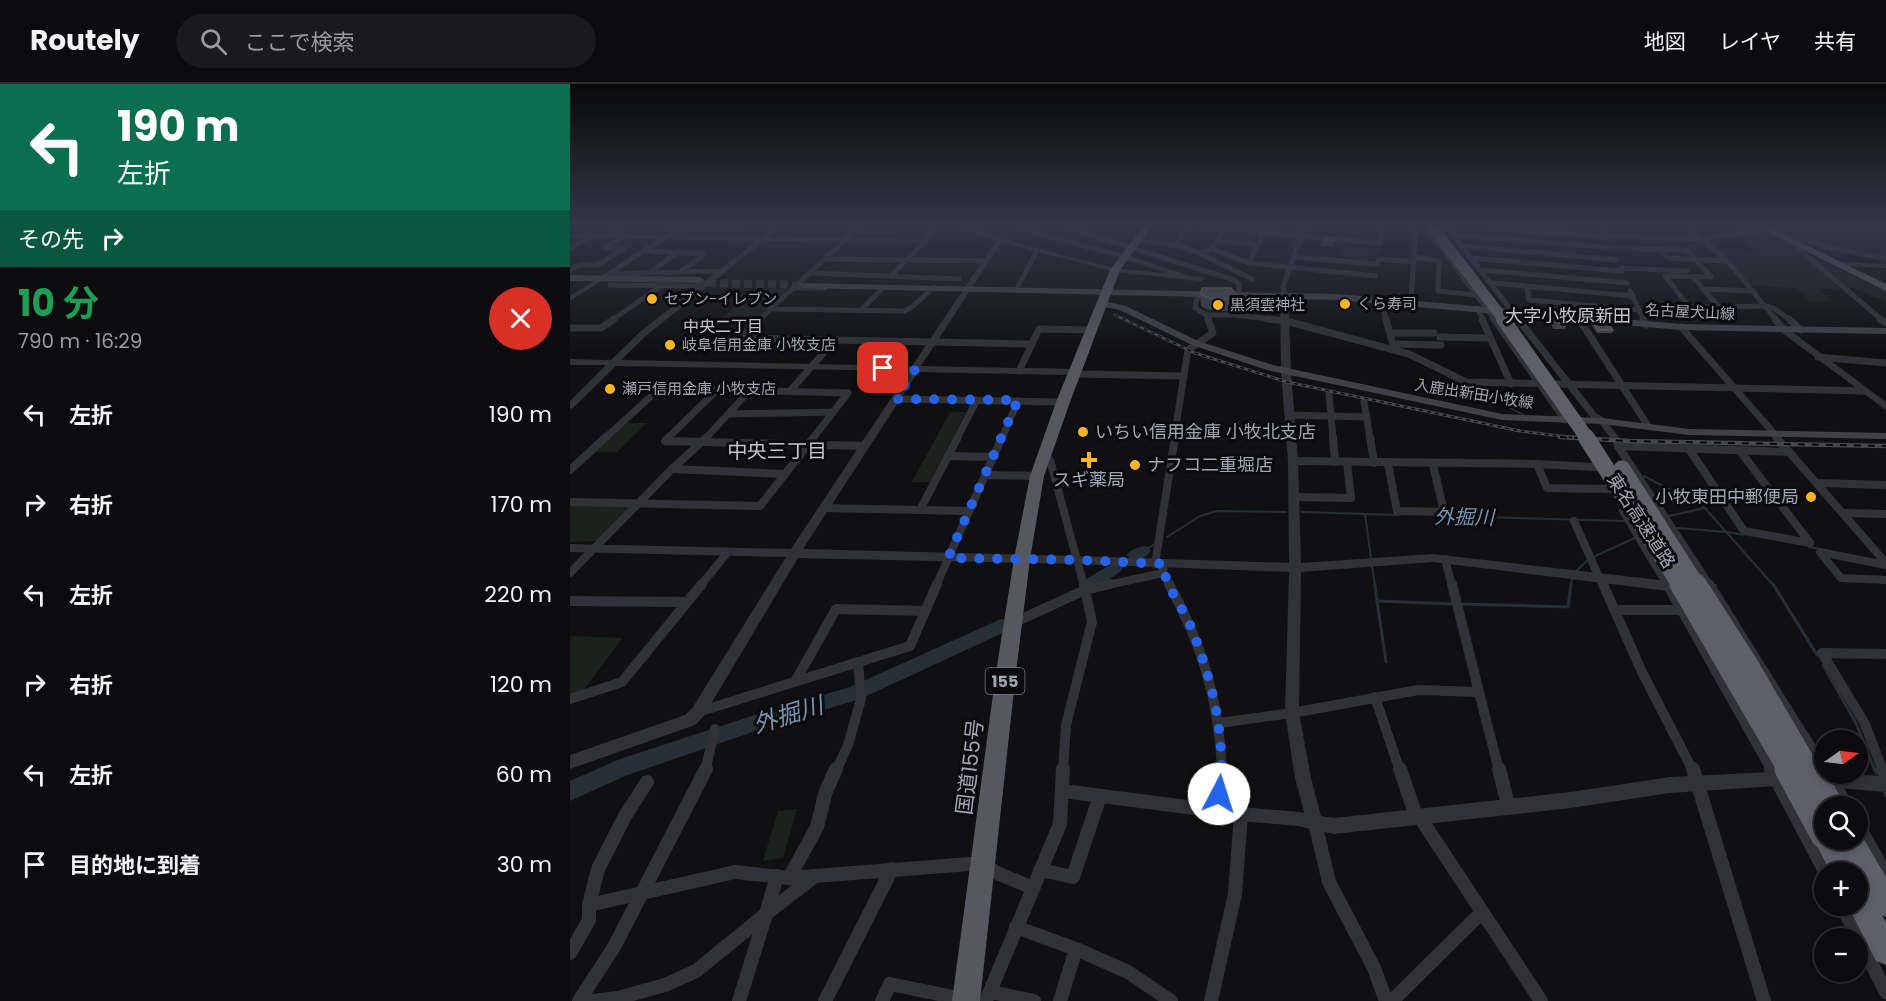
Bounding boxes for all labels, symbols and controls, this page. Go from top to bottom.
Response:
search box [176,14,596,68]
text: Routely [30,21,140,60]
icon: search [197,25,230,58]
text: ここで検索 [245,27,355,58]
text: 地図 [1644,27,1686,56]
text: レイヤ [1719,27,1781,56]
text: 共有 [1814,27,1856,56]
text: 190 m [117,97,239,156]
icon: left [18,108,96,186]
text: 左折 [117,155,171,192]
icon: right [96,222,129,255]
text: その先 [18,224,84,255]
text: 10 分 [18,278,99,329]
button: close [489,287,552,350]
place label: セブン-イレブン [664,288,777,309]
marker: セブン-イレブン [645,292,659,306]
place label: くら寿司 [1357,293,1417,314]
place label: 黒須雲神社 [1230,294,1305,315]
marker: くら寿司 [1338,297,1352,311]
marker: 黒須雲神社 [1211,298,1225,312]
street label: 名古屋犬山線 [1645,299,1736,324]
district label: 大字小牧原新田 [1505,303,1631,328]
district label: 中央二丁目 [683,315,763,338]
text: 790 m · 16:29 [18,327,142,355]
place label: 岐阜信用金庫 小牧支店 [682,334,836,355]
marker: 岐阜信用金庫 小牧支店 [663,338,677,352]
pin [857,342,908,393]
icon: arrive [866,351,899,384]
street label: 入鹿出新田小牧線 [1413,374,1535,413]
place label: 瀬戸信用金庫 小牧支店 [622,378,776,399]
marker: 瀬戸信用金庫 小牧支店 [603,382,617,396]
icon: left [18,398,51,431]
text: 190 m [489,399,552,430]
text: 左折 [69,400,113,431]
place label: いちい信用金庫 小牧北支店 [1095,419,1316,444]
marker: いちい信用金庫 小牧北支店 [1076,425,1090,439]
district label: 中央三丁目 [727,437,827,465]
place label: ナフコ二重堀店 [1147,452,1273,477]
marker: スギ薬局 [1082,453,1096,467]
marker: ナフコ二重堀店 [1128,458,1142,472]
place label: スギ薬局 [1053,467,1125,492]
street label: 東名高速道路 [1602,469,1681,573]
place label: 小牧東田中郵便局 [1655,484,1799,509]
icon: right [18,488,51,521]
text: 170 m [491,489,552,520]
text: 右折 [69,490,113,521]
marker: 小牧東田中郵便局 [1804,490,1818,504]
water label: 外掘川 [1434,502,1496,532]
icon: left [18,578,51,611]
text: 220 m [484,579,552,610]
text: 左折 [69,580,113,611]
icon: right [18,668,51,701]
road number: 155 [986,668,1024,694]
text: 120 m [490,669,552,700]
text: 右折 [69,670,113,701]
water label: 外掘川 [749,687,830,741]
street label: 国道155号 [949,717,990,816]
north arrow [1814,730,1868,784]
map controls [1814,730,1868,982]
icon: left [18,758,51,791]
text: 60 m [496,759,552,790]
text: 左折 [69,760,113,791]
position arrow [1187,762,1251,826]
button: search [1814,796,1868,850]
icon: arrive [18,848,51,881]
text: 30 m [497,849,552,880]
text: 目的地に到着 [69,850,201,881]
button: + [1814,862,1868,916]
button: − [1814,928,1868,982]

